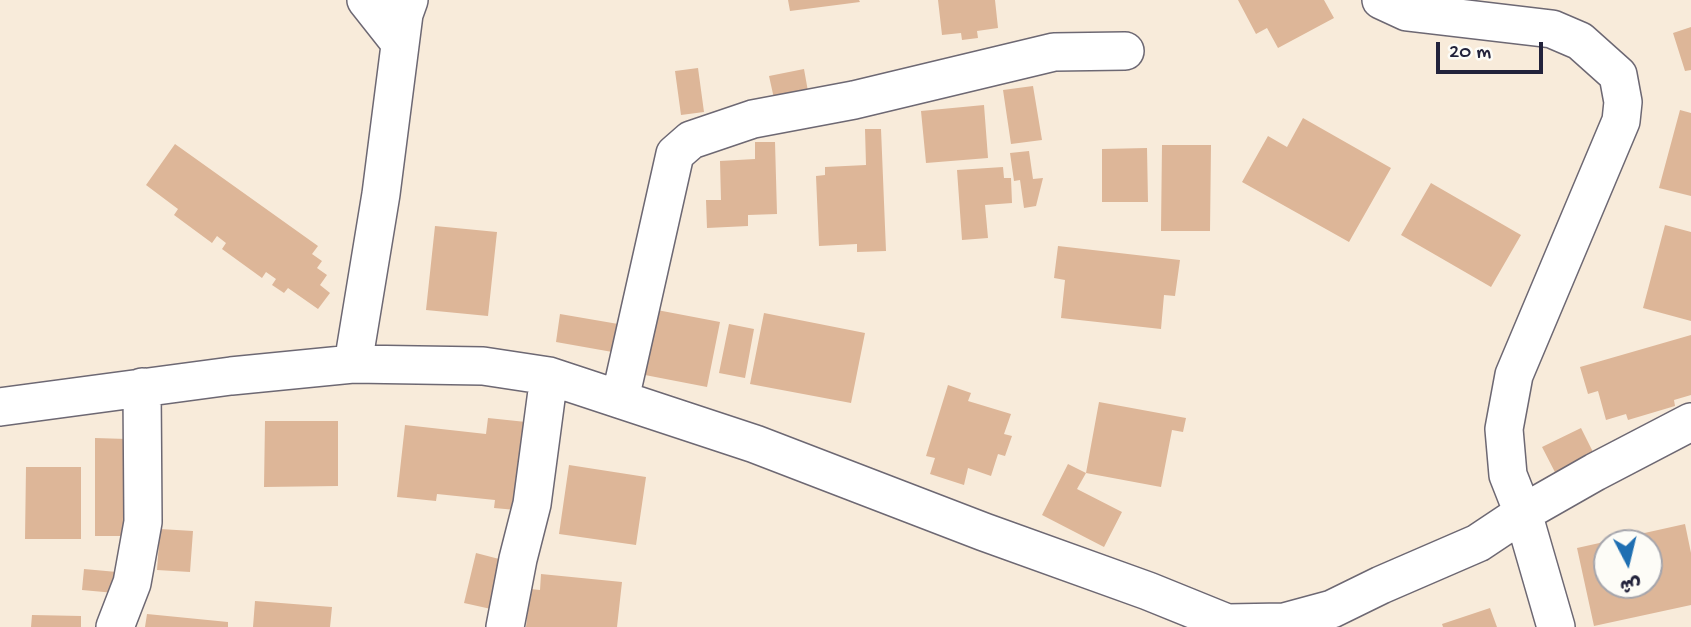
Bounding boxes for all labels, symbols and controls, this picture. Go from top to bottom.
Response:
scale bar [1439,28,1546,72]
text: 20 m [1449,41,1491,66]
north arrow [1593,529,1663,599]
text: ش [1619,571,1642,596]

